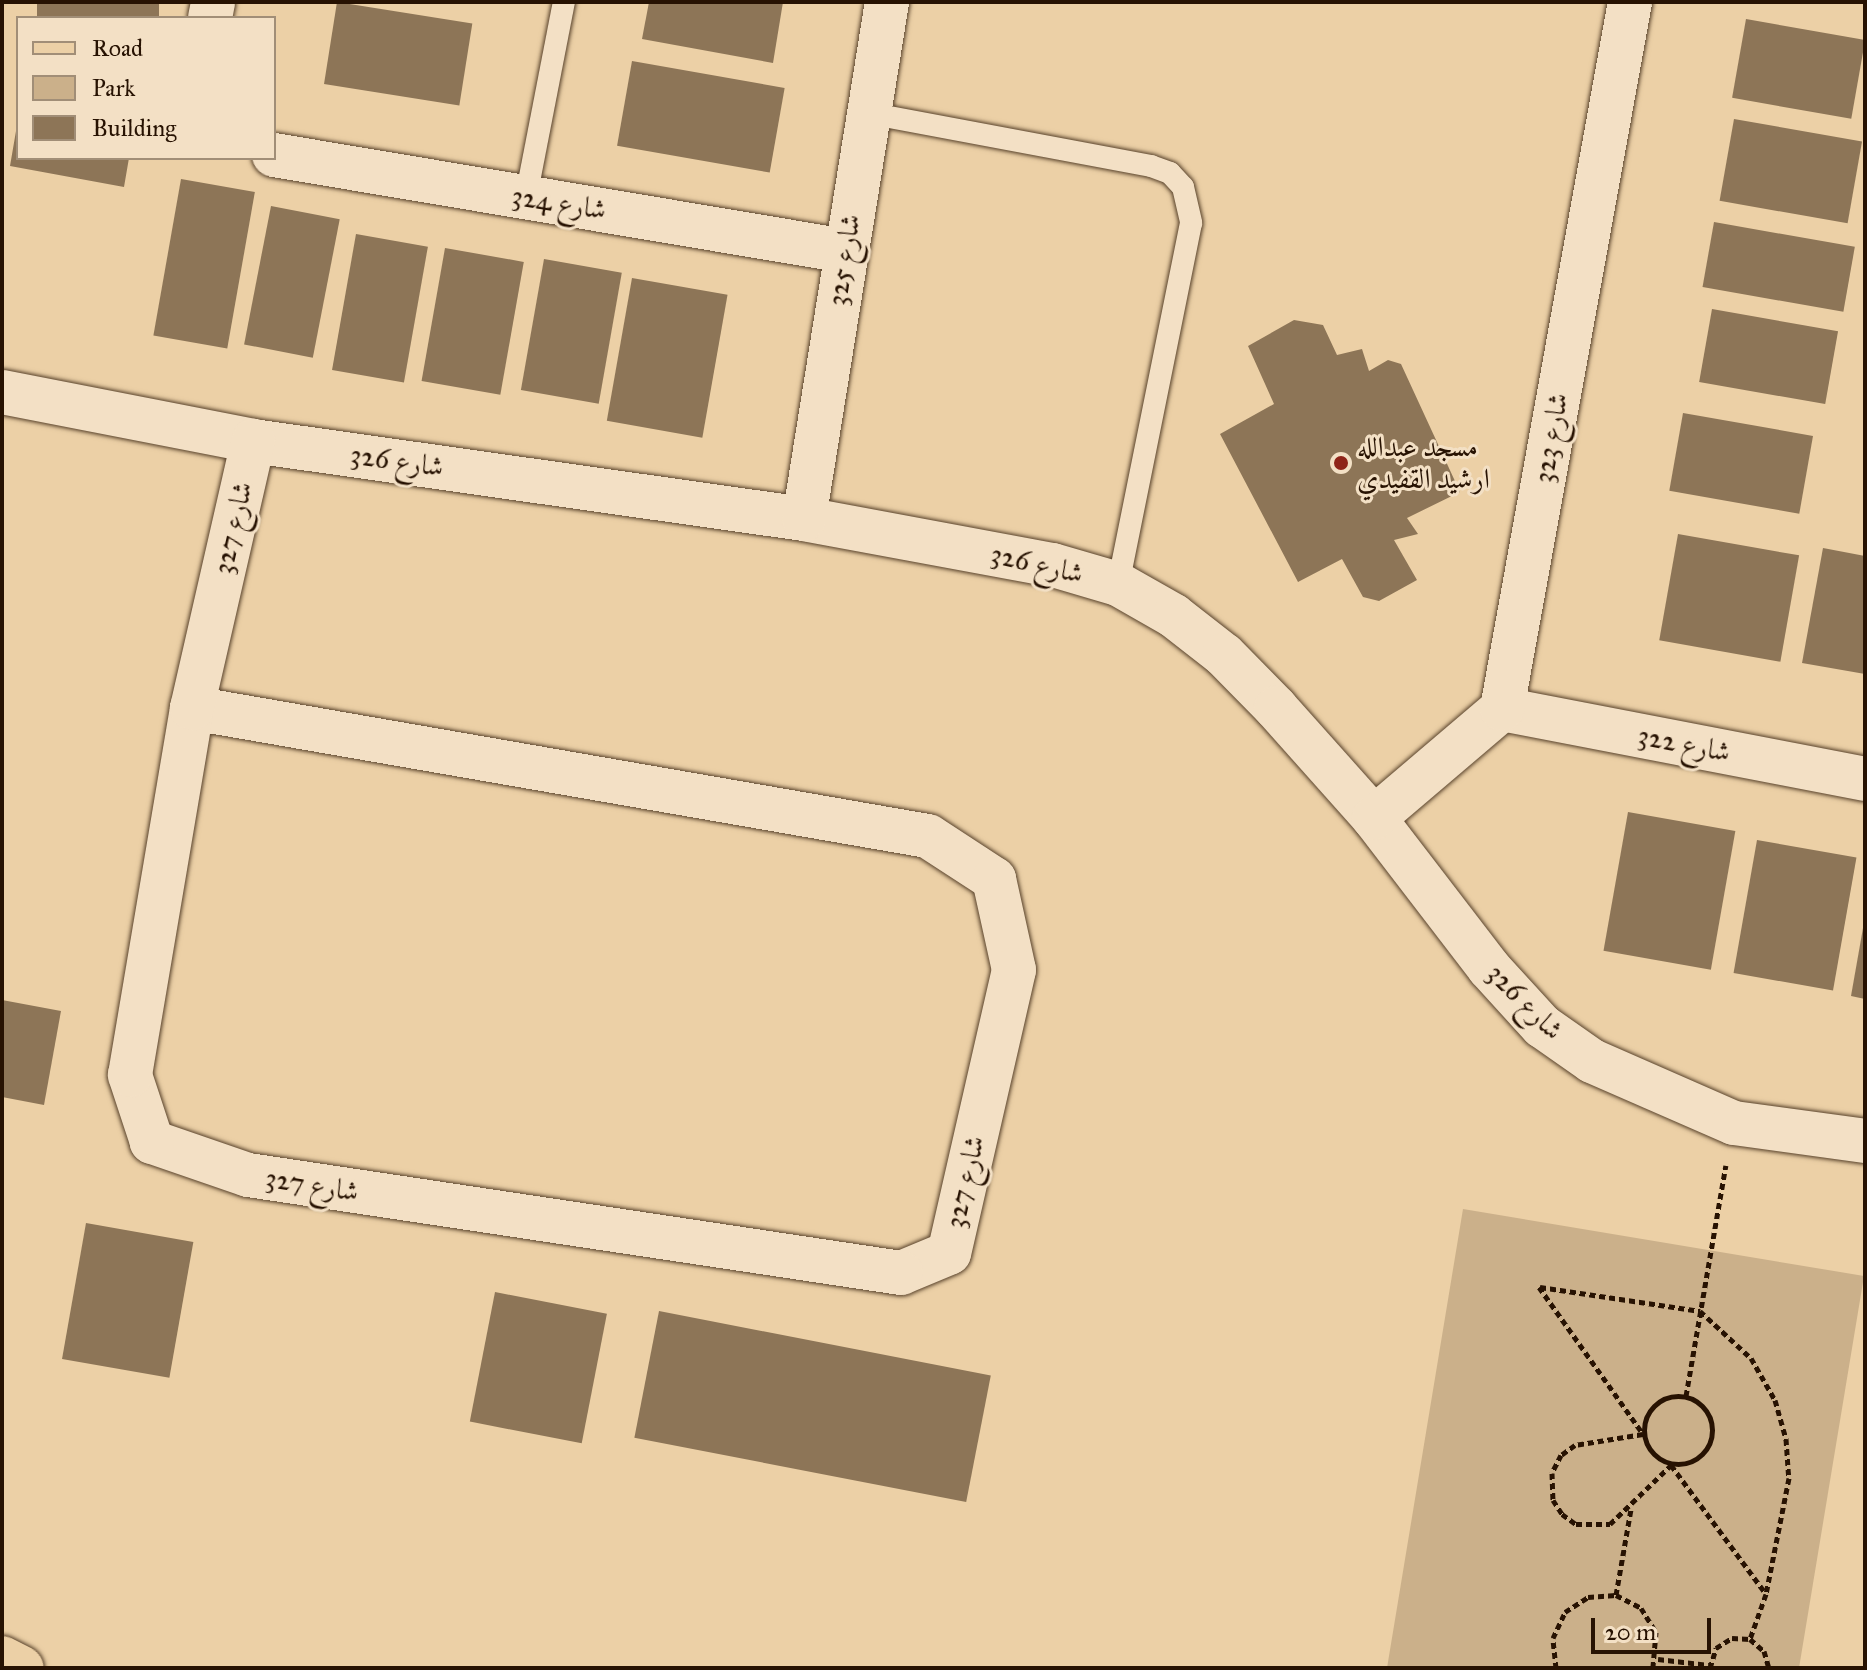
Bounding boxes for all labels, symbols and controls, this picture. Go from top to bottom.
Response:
legend [16,16,276,160]
text: Road [92,33,143,63]
text: Park [92,73,135,103]
text: Building [92,113,177,143]
street label: شارع 324 [509,179,609,227]
street label: شارع 325 [820,212,868,308]
street label: شارع 323 [1527,390,1575,486]
place label: مسجد عبدالله ارشيد القفيدي [1357,430,1490,496]
street label: شارع 326 [348,438,446,484]
marker: مسجد عبدالله ارشيد القفيدي [1332,454,1350,472]
street label: شارع 327 [206,479,260,577]
street label: شارع 326 [987,537,1087,591]
street label: شارع 322 [1635,719,1733,769]
street label: شارع 326 [1480,957,1570,1047]
street label: شارع 327 [938,1133,992,1231]
street label: شارع 327 [263,1161,361,1209]
scale bar [1595,1602,1715,1652]
text: 20 m [1605,1617,1656,1647]

